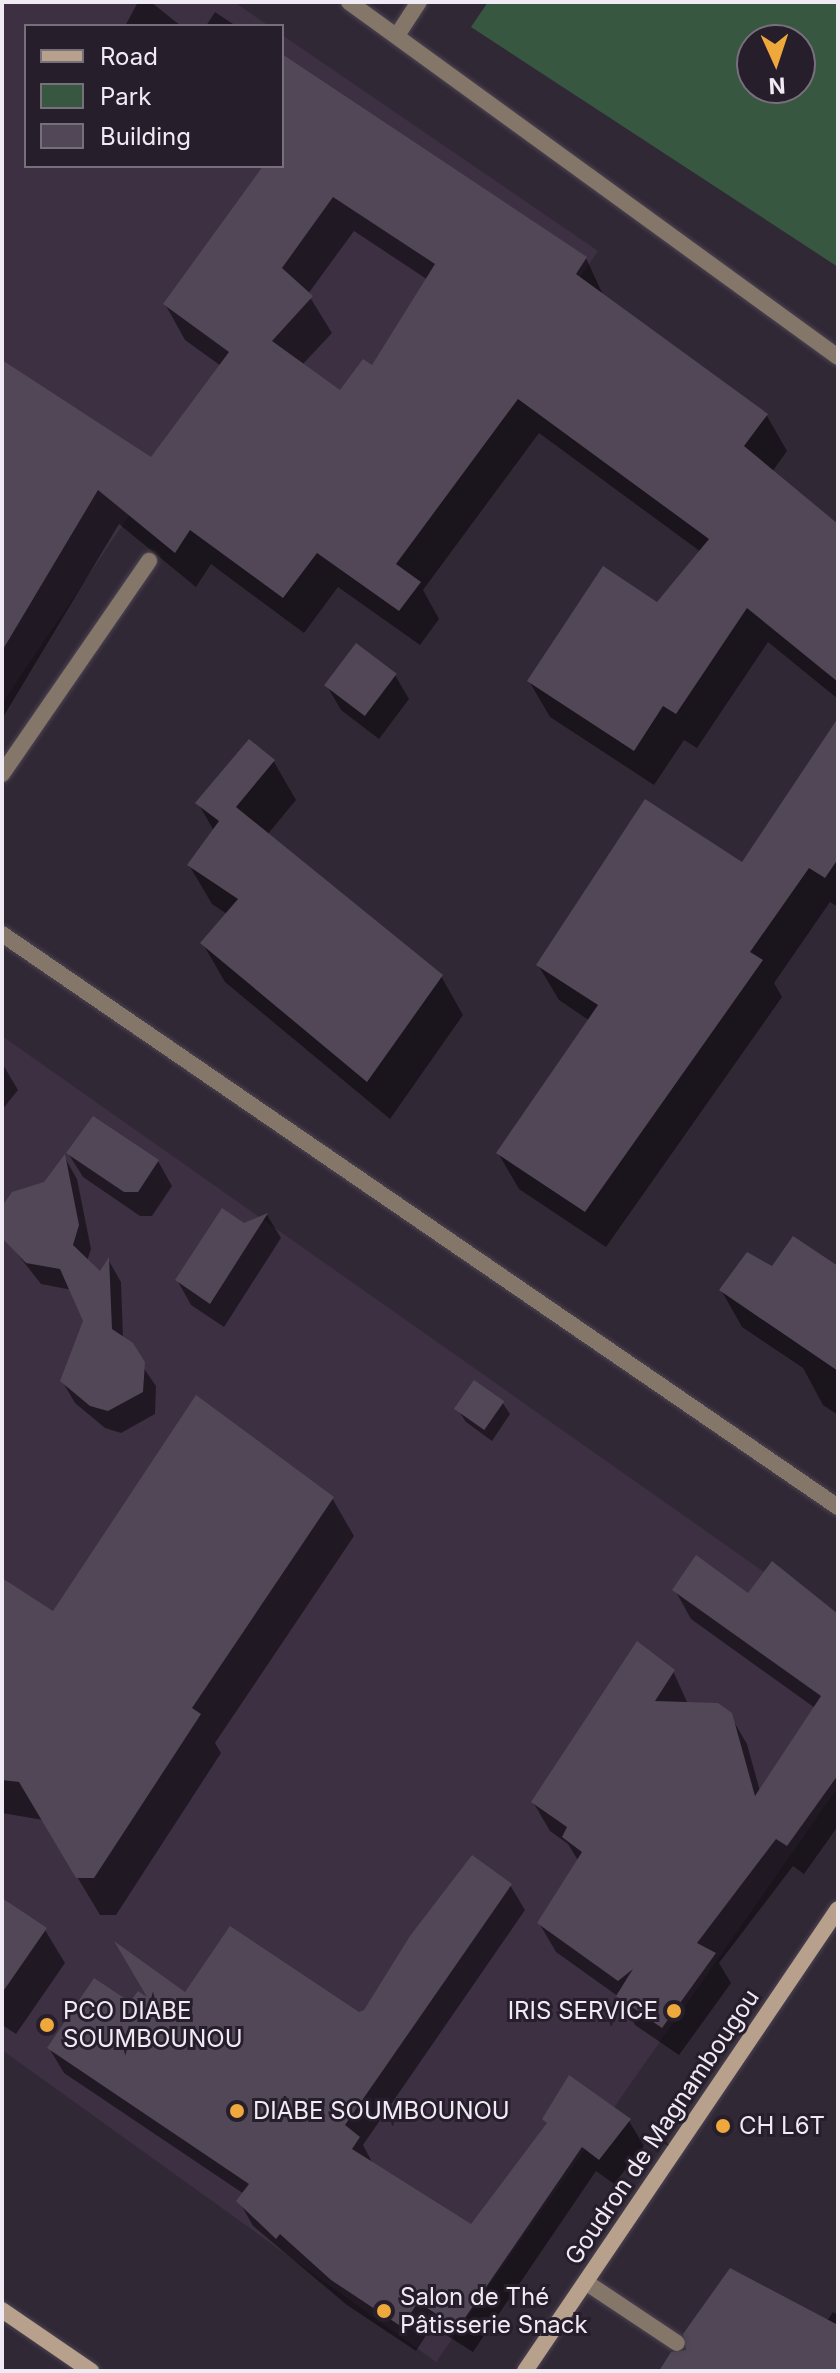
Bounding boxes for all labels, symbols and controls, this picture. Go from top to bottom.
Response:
legend [24,24,284,168]
north arrow [736,24,816,104]
text: Road [100,42,158,71]
text: N [768,73,786,99]
text: Park [100,82,151,111]
text: Building [100,122,191,151]
street label: Goudron de Magnambougou [559,1984,765,2270]
place label: PCO DIABE SOUMBOUNOU [63,1997,242,2053]
place label: IRIS SERVICE [508,1997,658,2025]
marker: IRIS SERVICE [665,2002,683,2020]
marker: PCO DIABE SOUMBOUNOU [38,2016,56,2034]
place label: DIABE SOUMBOUNOU [253,2097,510,2125]
marker: DIABE SOUMBOUNOU [228,2102,246,2120]
place label: CH L6T [739,2112,825,2140]
marker: CH L6T [714,2117,732,2135]
place label: Salon de Thé Pâtisserie Snack [400,2283,588,2339]
marker: Salon de Thé Pâtisserie Snack [375,2302,393,2320]

